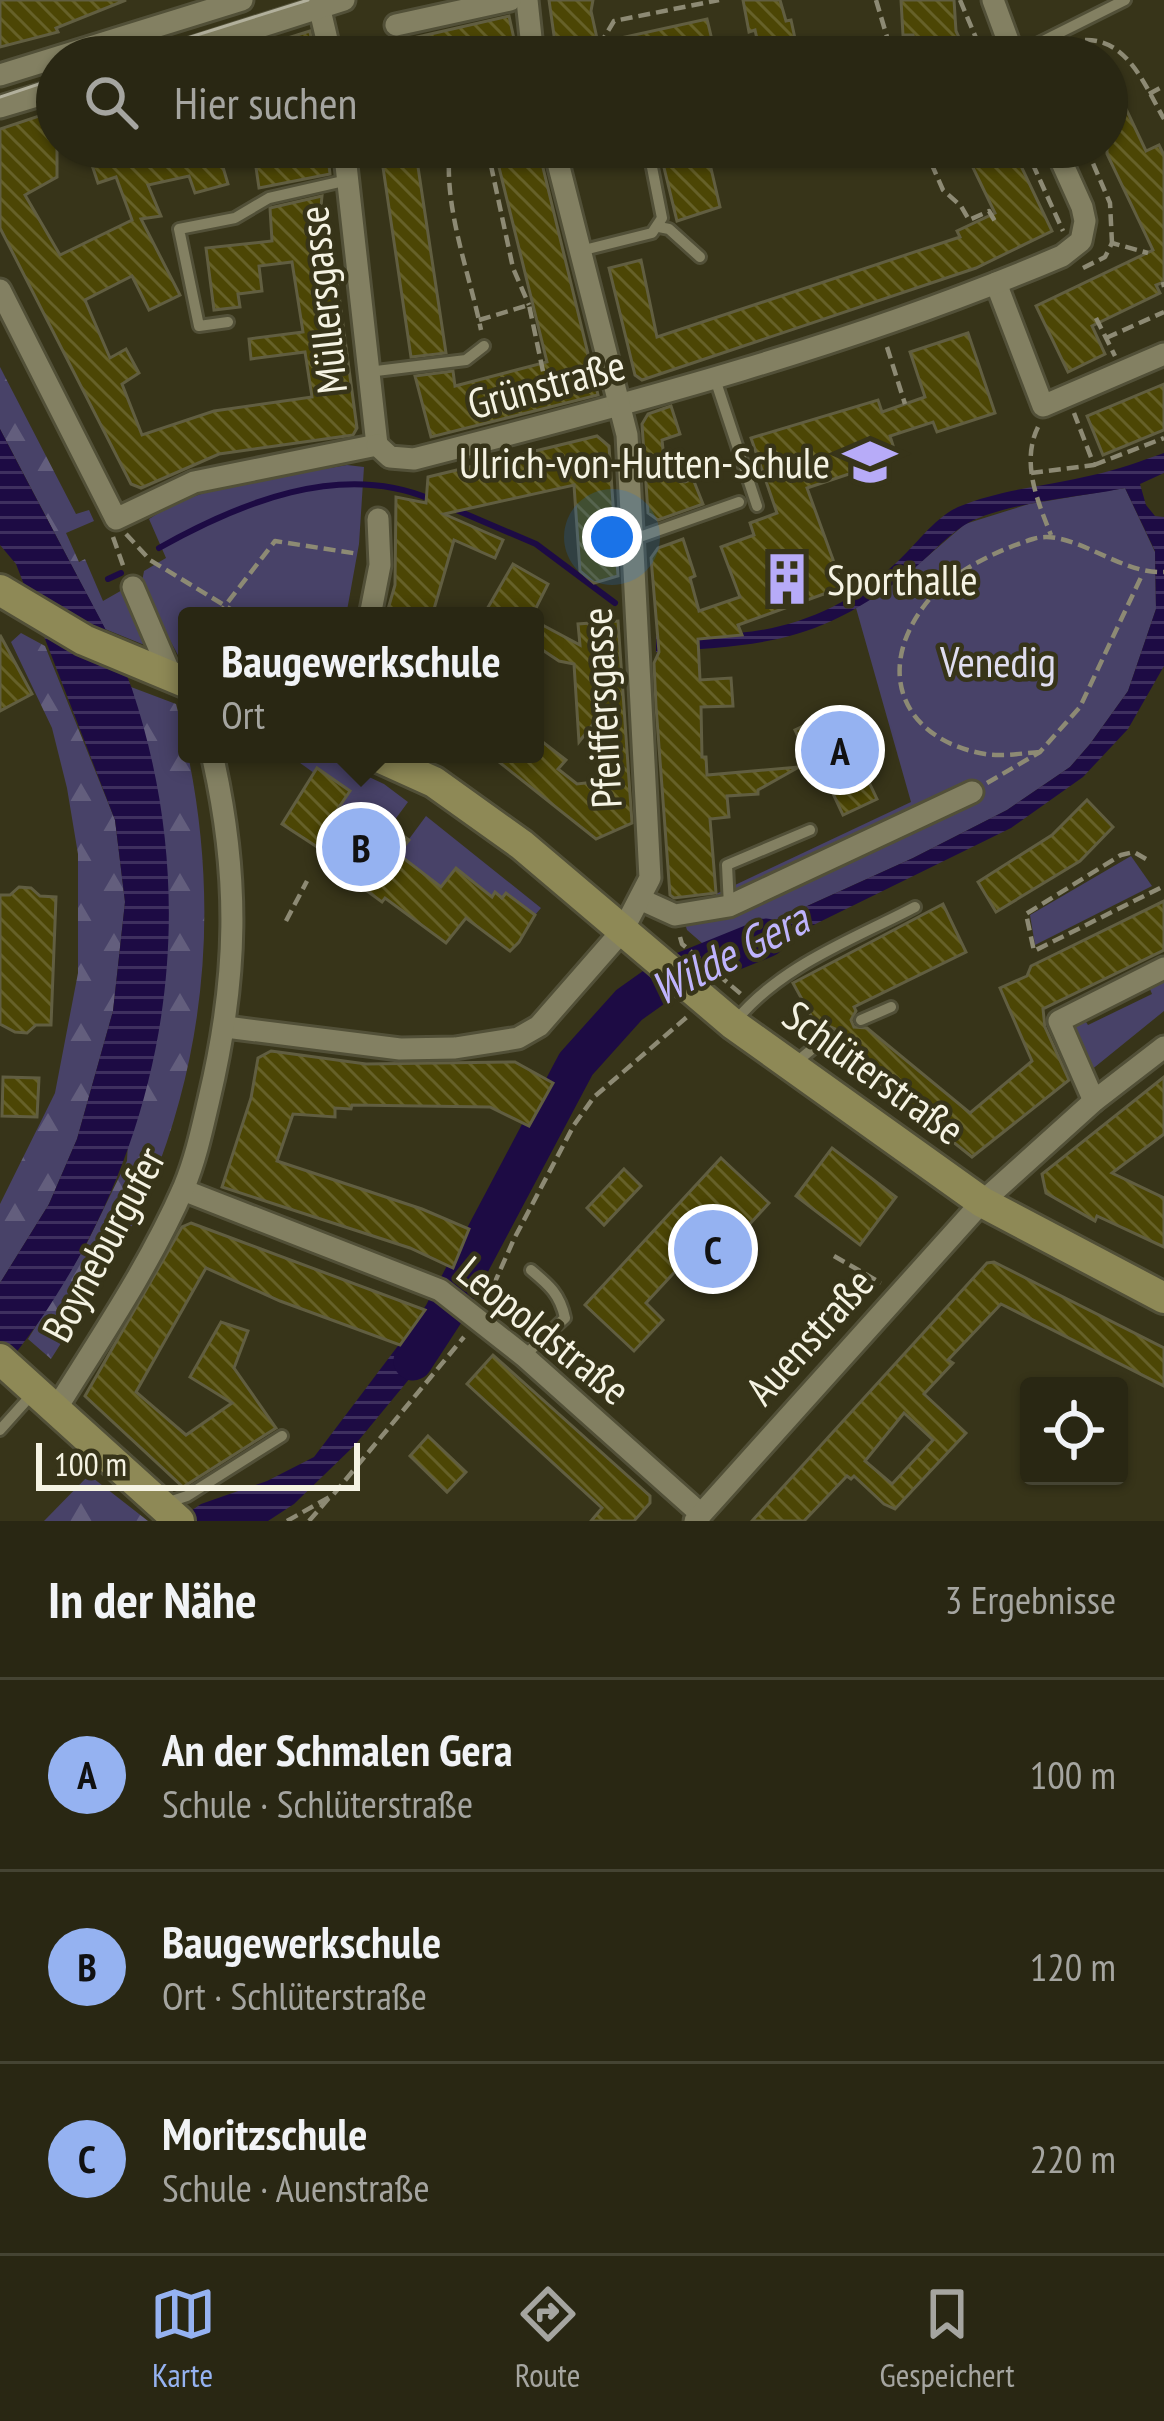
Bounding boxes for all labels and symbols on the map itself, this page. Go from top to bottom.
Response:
street label: Müllersgasse [285,203,359,397]
street label: Grünstraße [461,337,631,431]
school or university icon: Ulrich-von-Hutten-Schule [841,433,899,491]
place label: Ulrich-von-Hutten-Schule [459,435,830,490]
your location [582,507,642,567]
building icon: Sporthalle [758,550,816,608]
place label: Sporthalle [827,552,978,607]
street label: Pfeiffersgasse [568,606,634,810]
park label: Venedig [939,634,1056,689]
pin: A [801,705,879,795]
pin: B [322,802,400,892]
water label: Wilde Gera [640,888,819,1017]
street label: Schlüterstraße [772,988,976,1156]
street label: Boyneburgufer [29,1137,177,1351]
pin: C [674,1204,752,1294]
street label: Leopoldstraße [446,1243,642,1417]
street label: Auenstraße [733,1256,885,1416]
scale bar [36,1437,360,1490]

